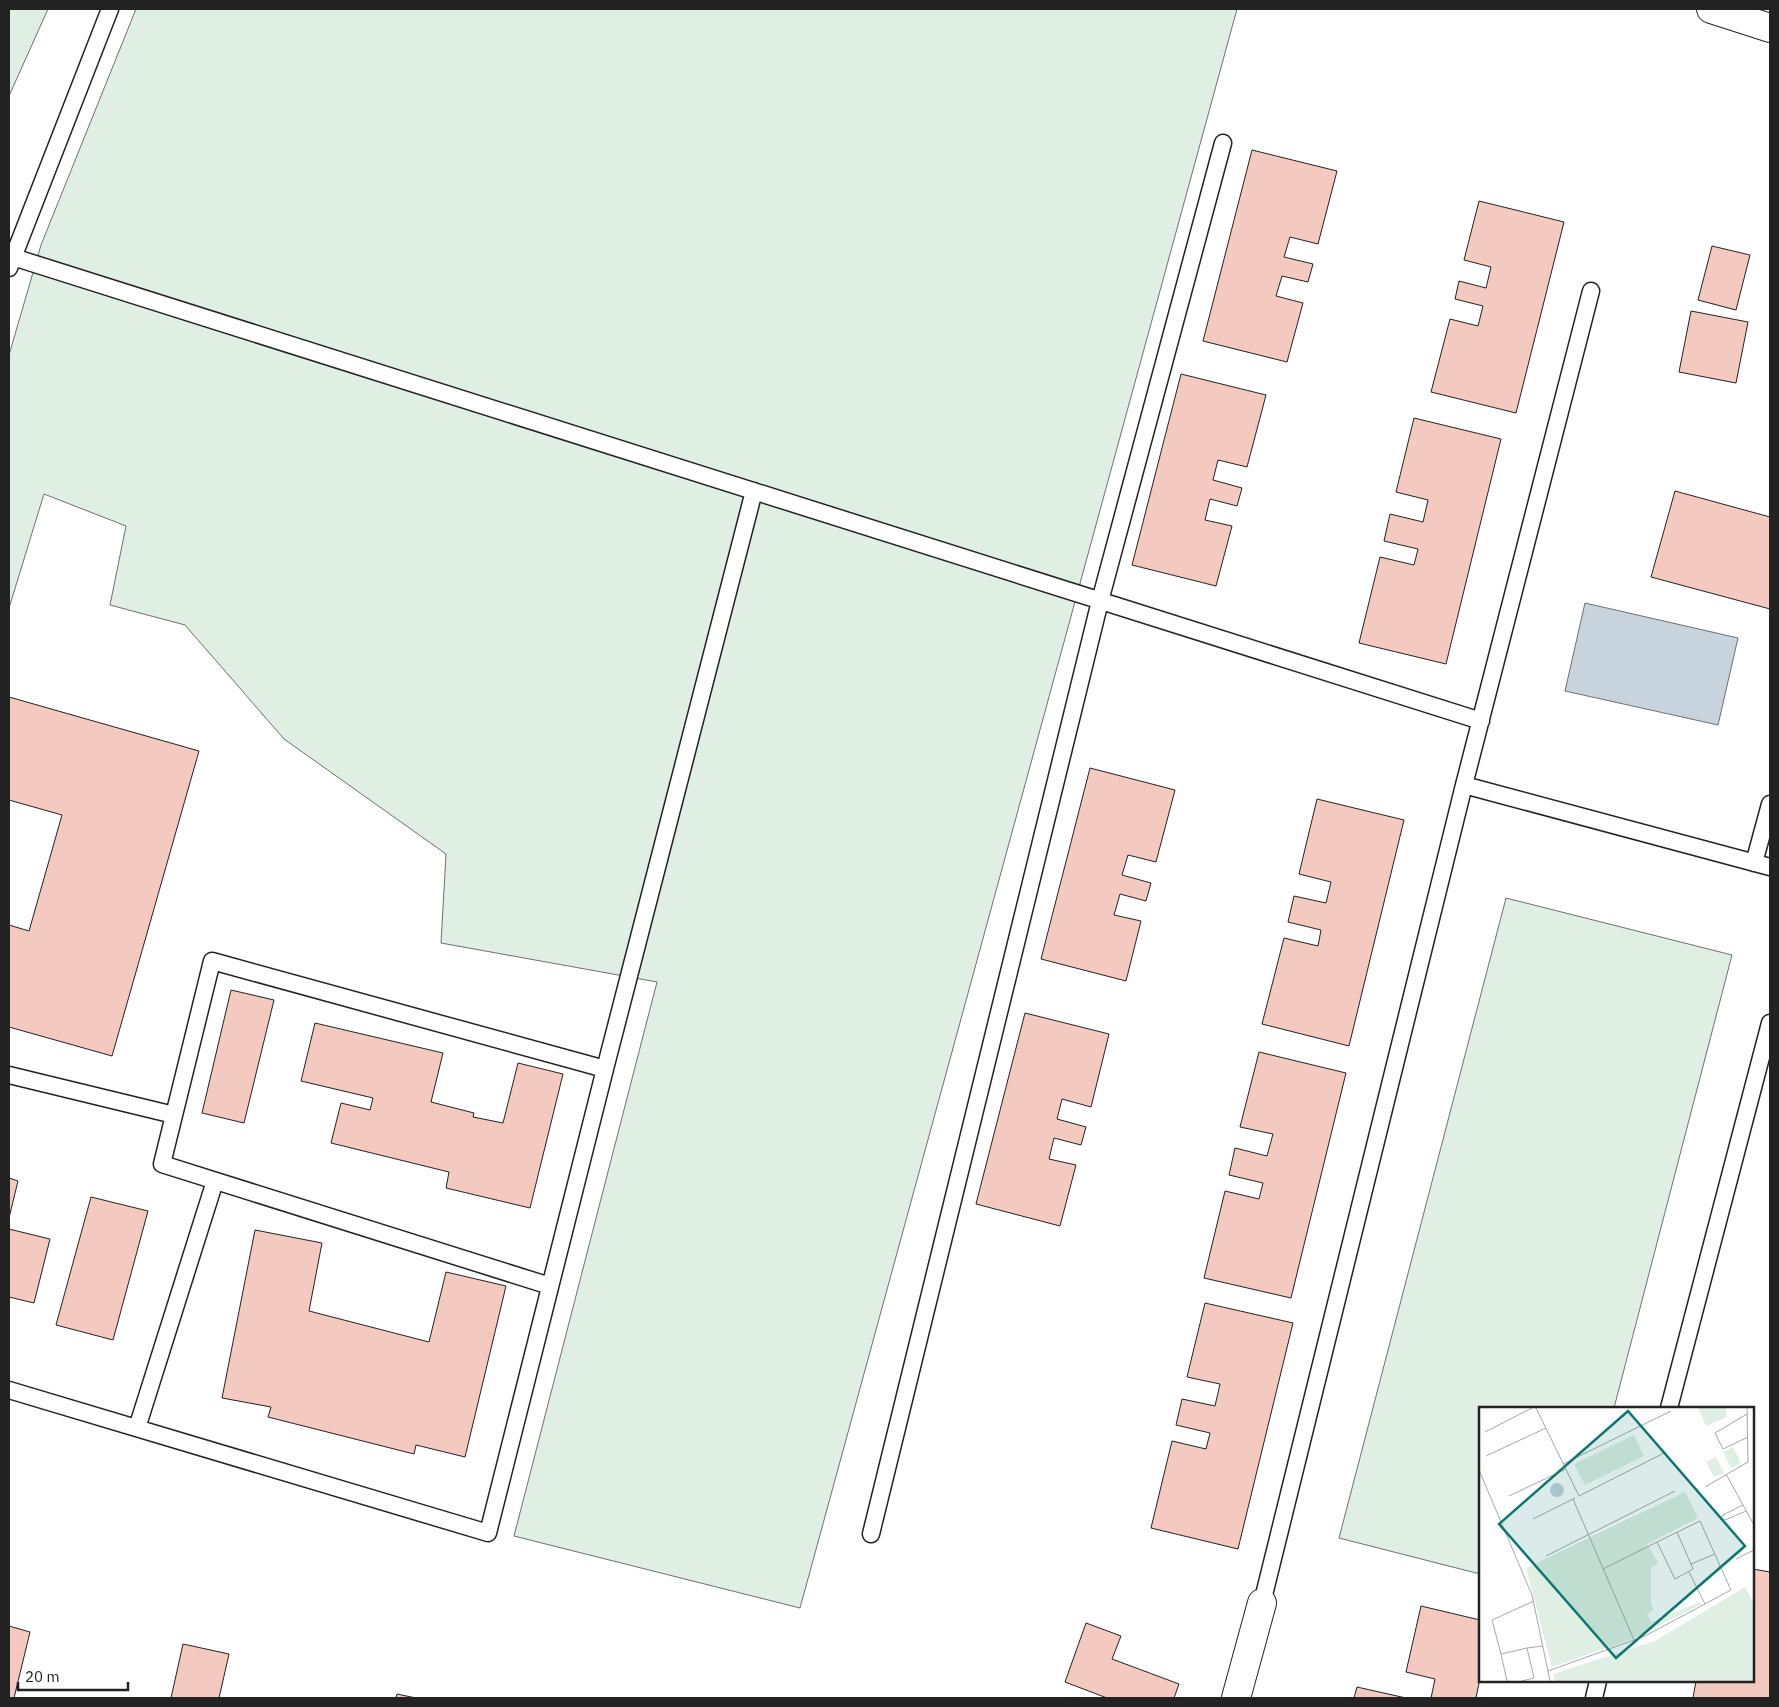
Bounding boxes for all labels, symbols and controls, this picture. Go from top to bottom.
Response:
inset map [1479,1407,1754,1682]
scale bar [18,1660,128,1692]
text: 20 m [25,1667,60,1686]

